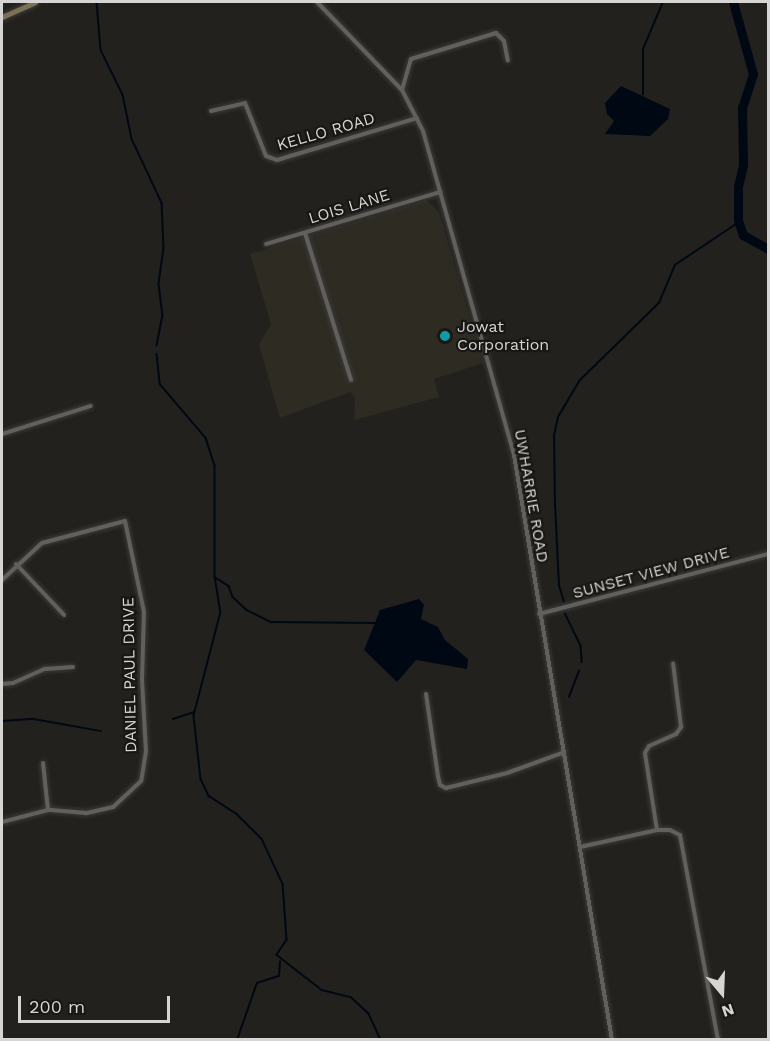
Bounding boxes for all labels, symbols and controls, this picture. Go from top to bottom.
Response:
street label: KELLO ROAD [275,109,377,155]
street label: LOIS LANE [306,186,392,228]
place label: Jowat Corporation [457,317,549,355]
marker: Jowat Corporation [438,329,452,343]
street label: UWHARRIE ROAD [510,428,552,564]
street label: SUNSET VIEW DRIVE [570,543,732,603]
street label: DANIEL PAUL DRIVE [119,597,141,753]
north arrow [692,963,752,1023]
scale bar [21,984,172,1022]
text: 200 m [29,996,85,1017]
text: N [719,1000,737,1021]

